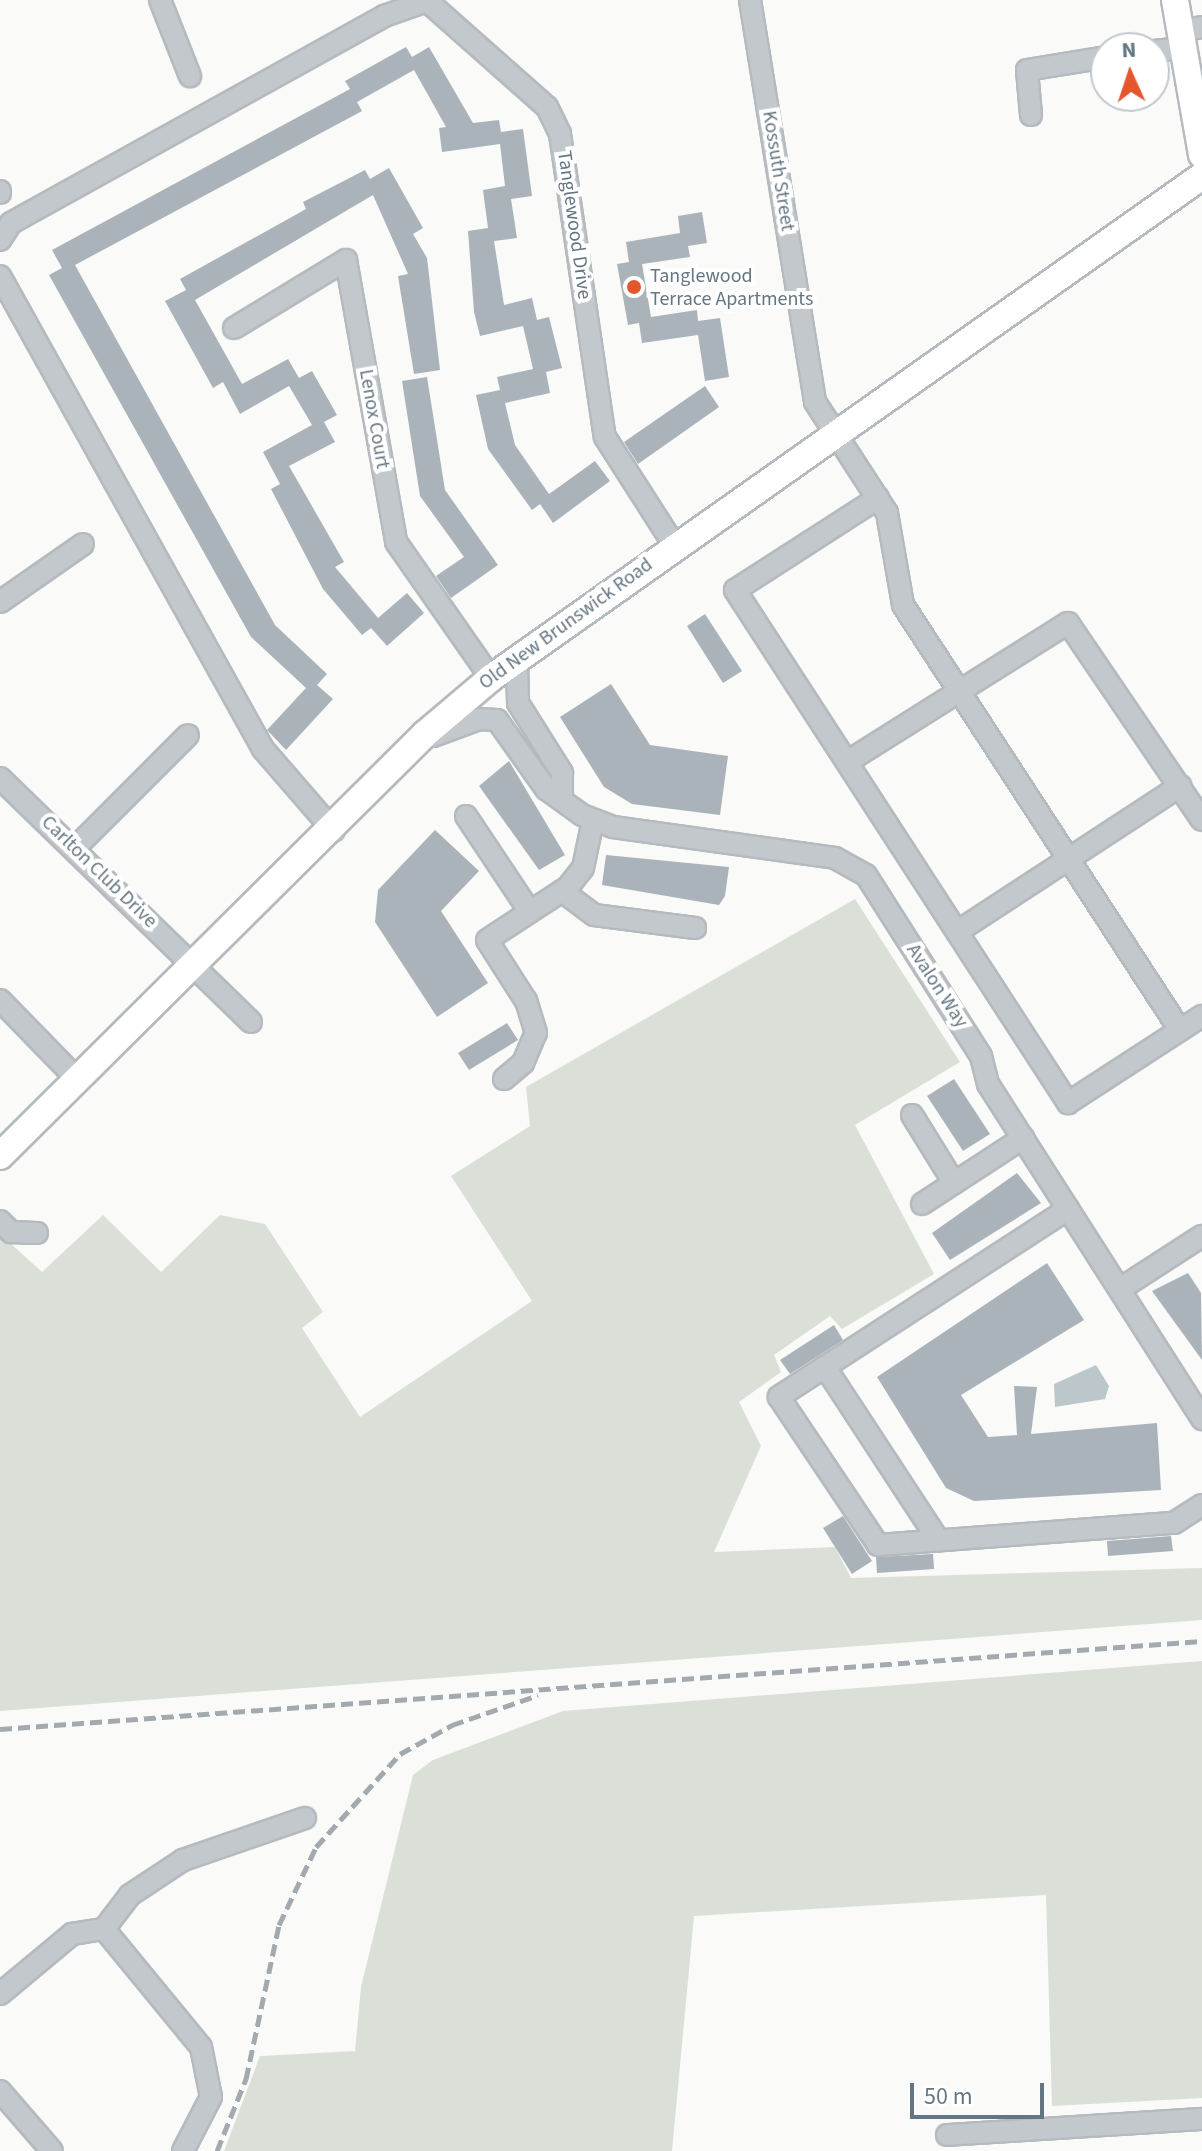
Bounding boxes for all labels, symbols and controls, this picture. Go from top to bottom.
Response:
north arrow [1090,32,1170,112]
text: N [1121,34,1137,66]
street label: Kossuth Street [757,109,799,233]
street label: Tanglewood Drive [552,149,596,301]
place label: Tanglewood Terrace Apartments [650,264,813,311]
marker: Tanglewood Terrace Apartments [625,278,643,296]
street label: Lenox Court [353,367,395,471]
street label: Old New Brunswick Road [474,553,658,695]
street label: Carlton Club Drive [36,811,162,933]
street label: Avalon Way [901,939,973,1033]
scale bar [914,2067,1048,2117]
text: 50 m [924,2079,973,2114]

